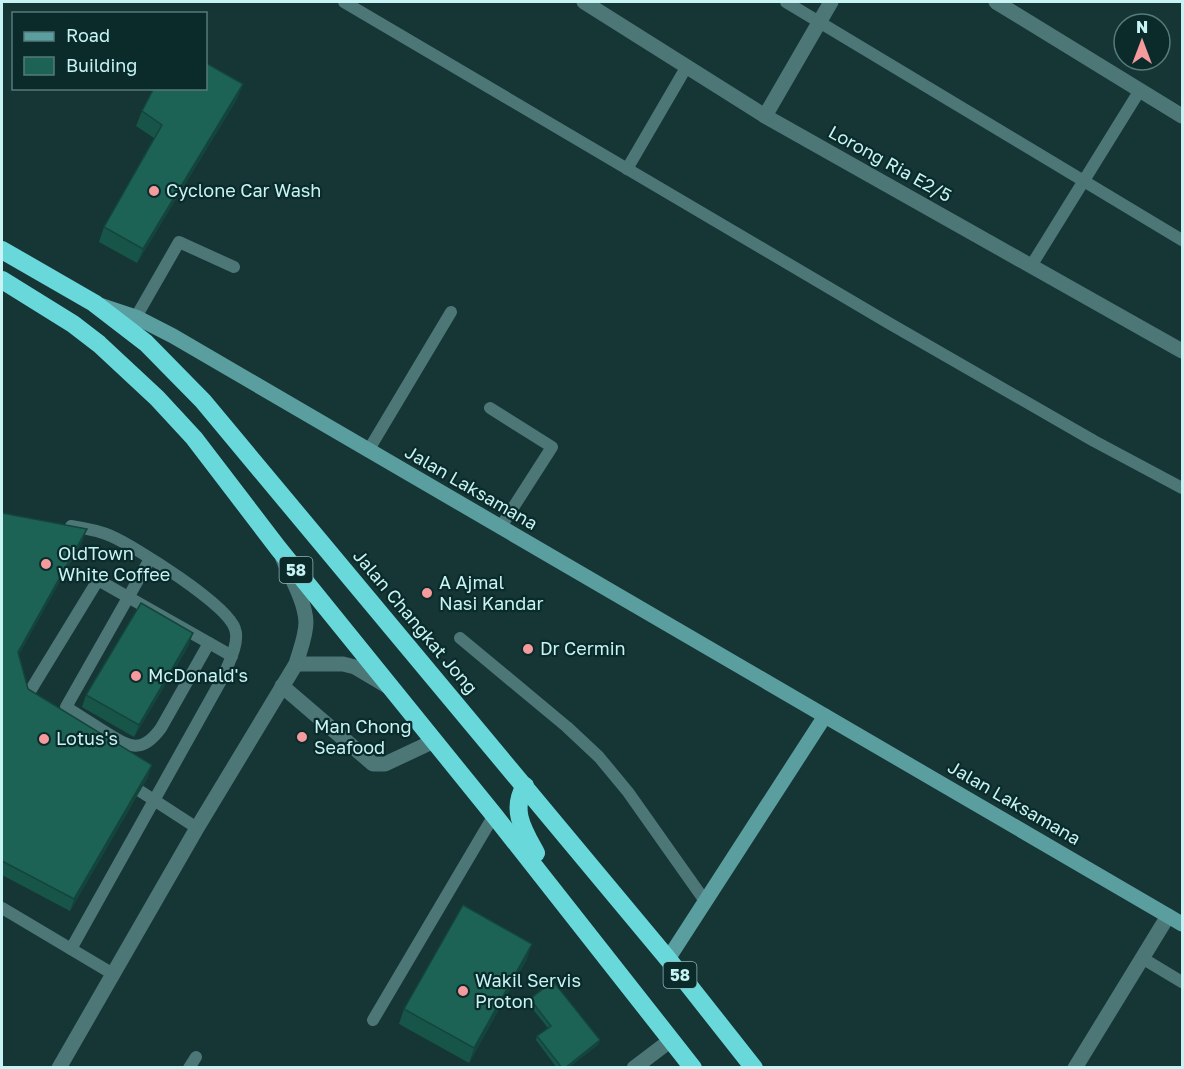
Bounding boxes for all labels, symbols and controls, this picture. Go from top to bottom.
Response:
legend [12,12,207,90]
north arrow [1112,12,1172,72]
text: N [1136,17,1148,37]
text: Road [66,24,110,46]
text: Building [66,54,137,76]
street label: Lorong Ria E2/5 [825,120,956,206]
place label: Cyclone Car Wash [166,179,321,201]
marker: Cyclone Car Wash [147,184,161,198]
street label: Jalan Laksamana [401,440,542,534]
place label: OldTown White Coffee [58,542,170,585]
street label: Jalan Changkat Jong [349,545,483,698]
marker: OldTown White Coffee [39,557,53,571]
road number: 58 [280,557,312,583]
place label: A Ajmal Nasi Kandar [439,571,543,614]
marker: A Ajmal Nasi Kandar [420,586,434,600]
place label: Dr Cermin [540,637,626,659]
marker: Dr Cermin [521,642,535,656]
place label: McDonald's [148,664,248,686]
marker: McDonald's [129,669,143,683]
place label: Man Chong Seafood [314,715,411,758]
place label: Lotus's [56,727,118,749]
marker: Man Chong Seafood [295,730,309,744]
marker: Lotus's [37,732,51,746]
street label: Jalan Laksamana [944,755,1085,849]
road number: 58 [664,962,696,988]
place label: Wakil Servis Proton [475,969,581,1012]
marker: Wakil Servis Proton [456,984,470,998]

